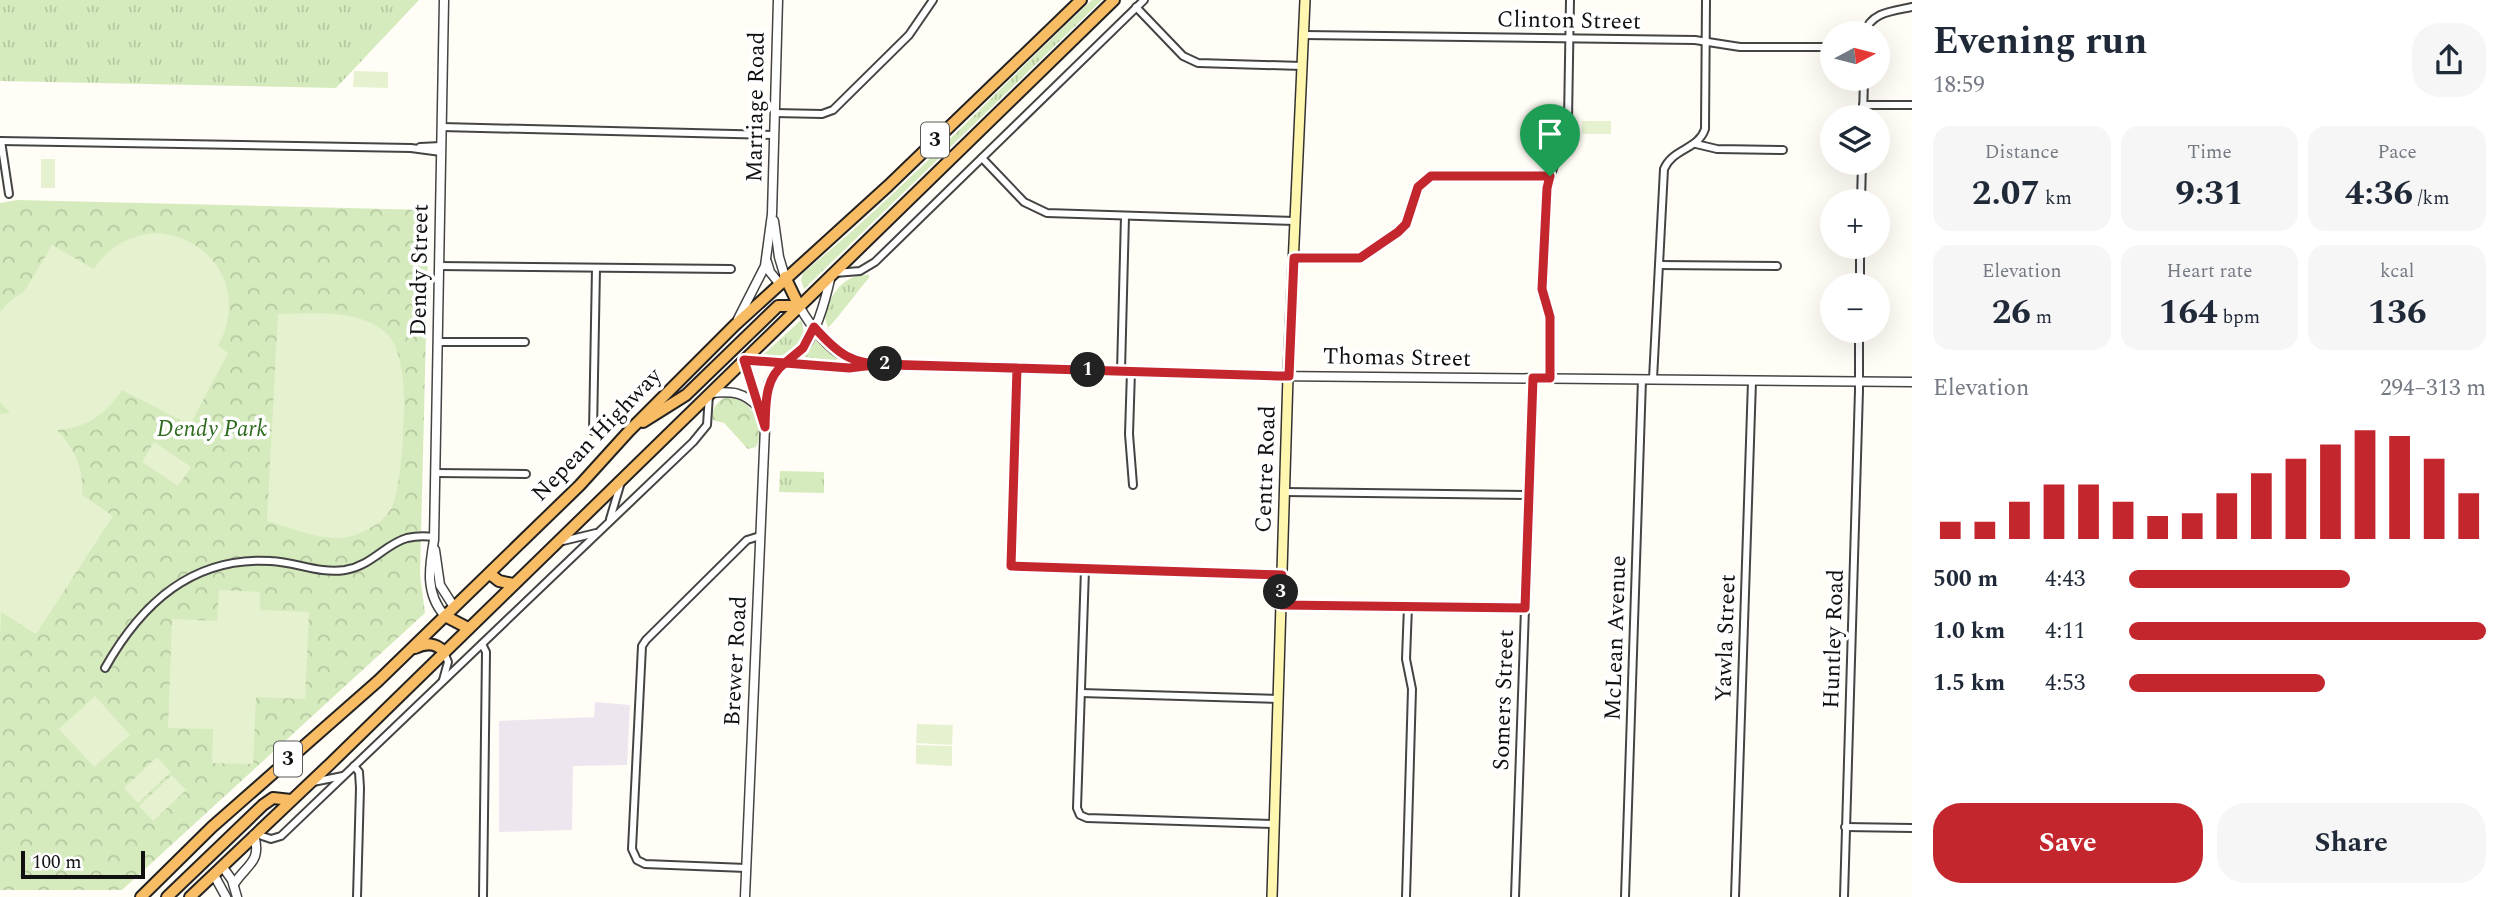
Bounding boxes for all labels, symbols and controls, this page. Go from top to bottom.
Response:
street label: Clinton Street [1497,2,1641,40]
text: Evening run [1933,13,2147,71]
north arrow [1820,21,1890,91]
map controls [1820,21,1890,343]
button: share [2412,23,2486,97]
street label: Marriage Road [737,31,775,183]
text: 18:59 [1933,68,1985,103]
pin [1520,104,1580,176]
button: layers [1820,105,1890,175]
icon: arrive [1531,115,1569,153]
road number: 3 [921,122,949,158]
text: Distance [1985,138,2059,167]
text: Time [2187,138,2232,167]
text: Pace [2377,138,2417,167]
text: 2.07 [1972,167,2040,220]
text: 9:31 [2175,167,2244,220]
text: 4:36 [2345,167,2413,220]
text: km [2040,184,2072,213]
text: /km [2413,184,2450,213]
button: + [1820,189,1890,259]
street label: Dendy Street [401,204,439,336]
text: Elevation [1982,257,2062,286]
text: Heart rate [2167,257,2252,286]
text: kcal [2380,257,2414,286]
button: − [1820,273,1890,343]
text: 26 [1992,286,2031,339]
text: 164 [2159,286,2218,339]
text: 136 [2368,286,2427,339]
text: m [2031,303,2052,332]
text: bpm [2218,303,2260,332]
street label: Thomas Street [1323,339,1471,377]
pin: 2 [868,346,903,382]
text: 2 [879,349,890,378]
pin: 1 [1070,352,1106,388]
text: 1 [1082,355,1093,384]
street label: Nepean Highway [524,359,671,510]
text: Elevation [1933,371,2029,406]
text: 294–313 m [2380,371,2486,406]
street label: Centre Road [1246,405,1286,533]
park label: Dendy Park [157,412,267,447]
street label: McLean Avenue [1596,555,1636,721]
text: 500 m [1933,562,1998,597]
text: 4:43 [2045,562,2085,597]
street label: Huntley Road [1814,568,1854,709]
pin: 3 [1264,574,1298,610]
street label: Yawla Street [1706,574,1746,702]
text: 3 [1275,577,1286,606]
street label: Brewer Road [715,595,757,727]
text: 1.0 km [1933,614,2005,649]
text: 4:11 [2045,614,2085,649]
street label: Somers Street [1484,629,1524,771]
text: 1.5 km [1933,666,2005,701]
text: 4:53 [2045,666,2085,701]
road number: 3 [274,742,302,776]
button: Save [1933,803,2203,883]
button: Share [2217,803,2486,883]
scale bar [21,848,145,880]
text: 100 m [32,848,82,877]

